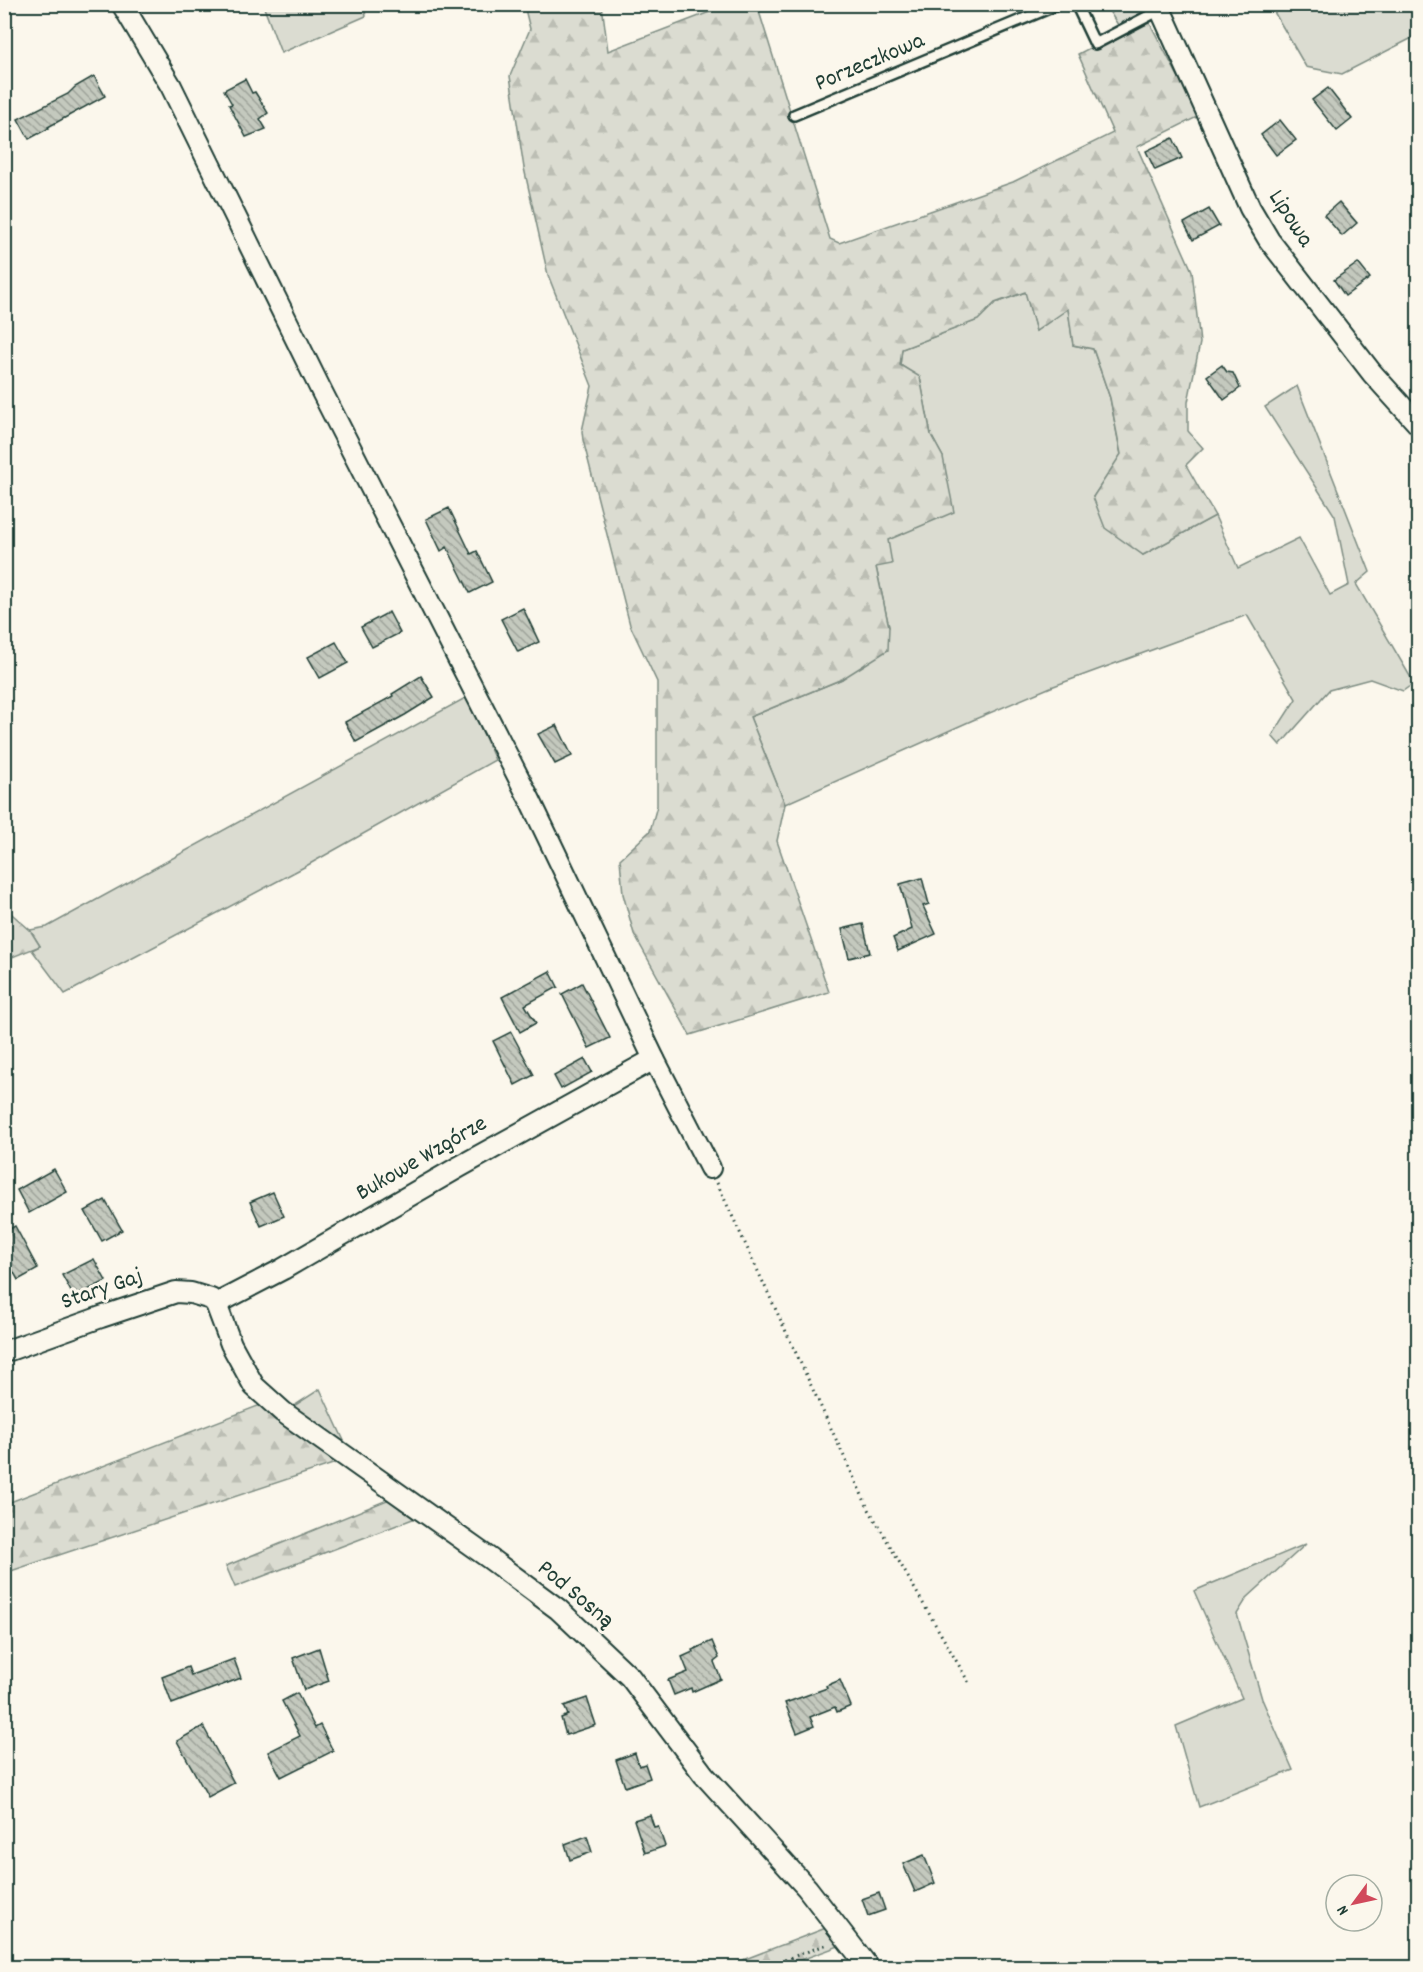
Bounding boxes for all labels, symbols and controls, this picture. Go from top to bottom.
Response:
street label: Porzeczkowa [810,24,931,101]
street label: Lipowa [1259,183,1322,255]
street label: Bukowe Wzgórze [350,1108,494,1210]
street label: Stary Gaj [57,1260,147,1320]
street label: Pod Sosną [529,1553,621,1637]
north arrow [1324,1873,1384,1933]
text: N [1332,1900,1355,1919]

